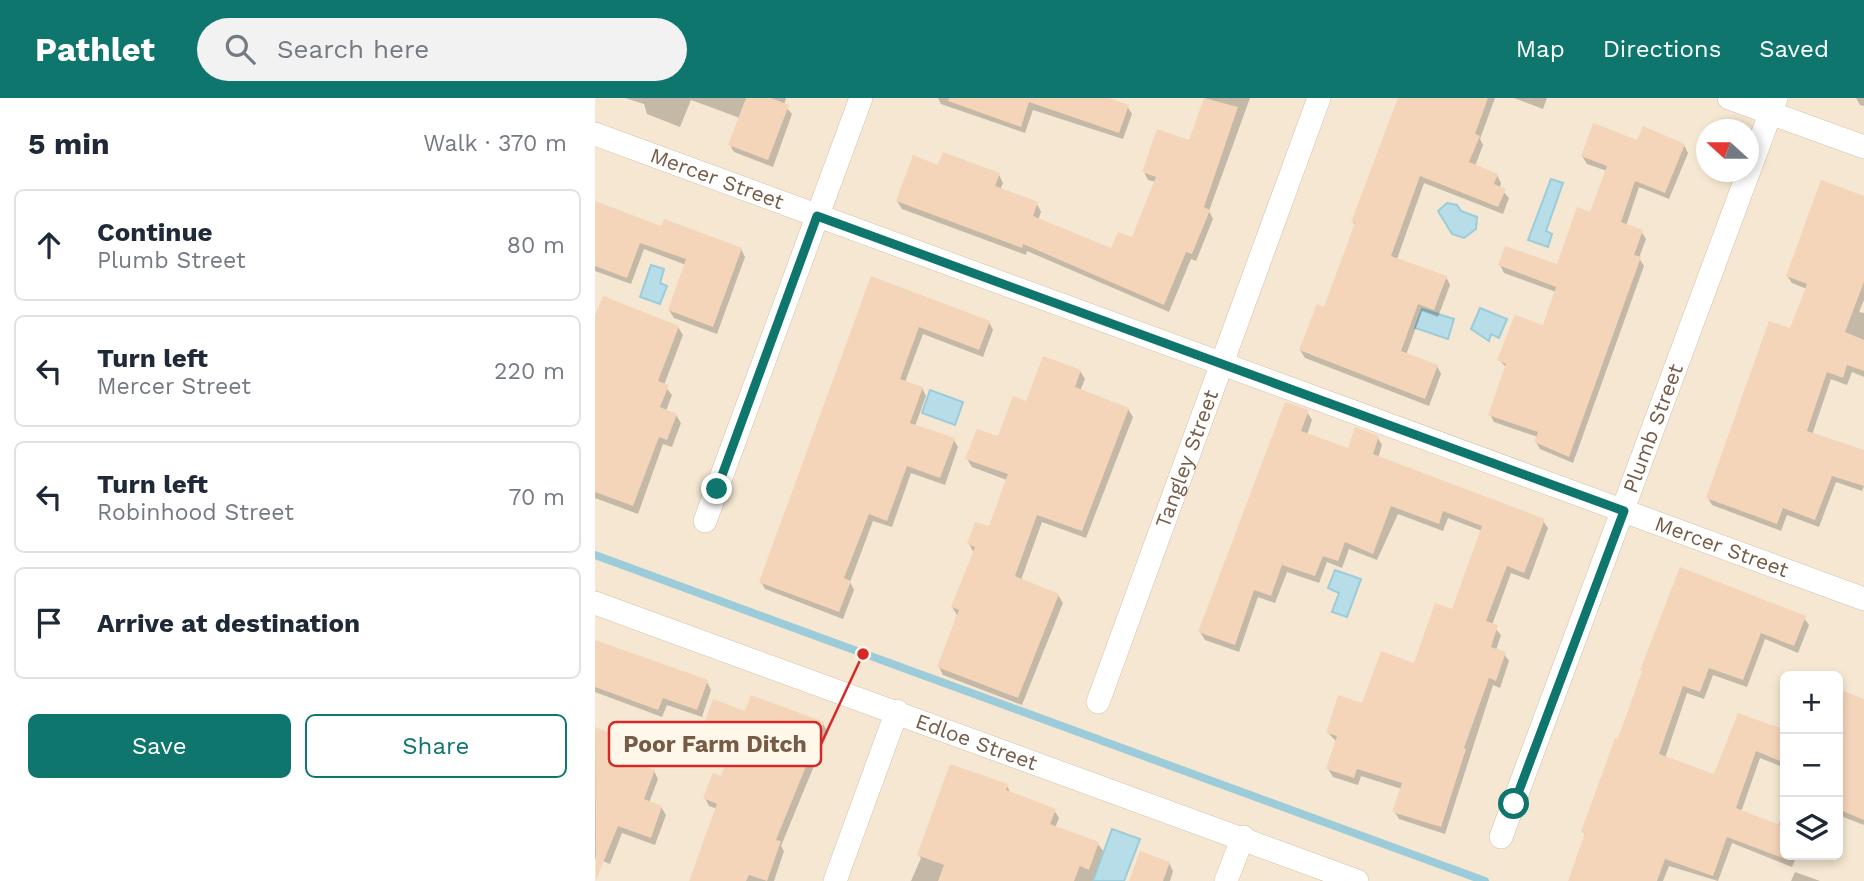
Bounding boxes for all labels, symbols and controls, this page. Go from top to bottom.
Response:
search box [197,18,687,81]
text: Pathlet [35,30,155,69]
icon: search [221,30,259,68]
text: Search here [277,34,429,64]
text: Map [1516,35,1565,63]
text: Directions [1603,35,1721,63]
text: Saved [1759,35,1829,63]
north arrow [1696,119,1759,182]
text: 5 min [28,126,110,161]
text: Walk · 370 m [423,130,567,157]
street label: Mercer Street [647,142,788,214]
text: Continue [97,217,213,247]
icon: ahead [30,226,68,264]
text: 80 m [507,232,565,259]
text: Plumb Street [97,247,246,274]
text: Turn left [97,343,208,373]
icon: left [30,352,68,390]
text: 220 m [494,358,565,385]
street label: Plumb Street [1617,360,1688,496]
text: Mercer Street [97,373,251,400]
street label: Tangley Street [1150,386,1223,531]
text: Turn left [97,469,208,499]
route end [701,473,732,504]
icon: left [30,478,68,516]
text: 70 m [508,484,565,511]
text: Robinhood Street [97,499,294,526]
street label: Mercer Street [1652,510,1792,582]
icon: arrive [30,604,68,642]
text: Arrive at destination [97,608,360,638]
map controls [1780,671,1843,860]
button: + [1780,671,1843,734]
street label: Edloe Street [912,708,1041,775]
button: Save [28,714,291,778]
button: Share [305,714,567,778]
callout: Poor Farm Ditch [609,722,821,766]
text: Poor Farm Ditch [623,731,807,758]
button: − [1780,734,1843,797]
route start [1498,788,1529,819]
button: layers [1780,797,1843,860]

